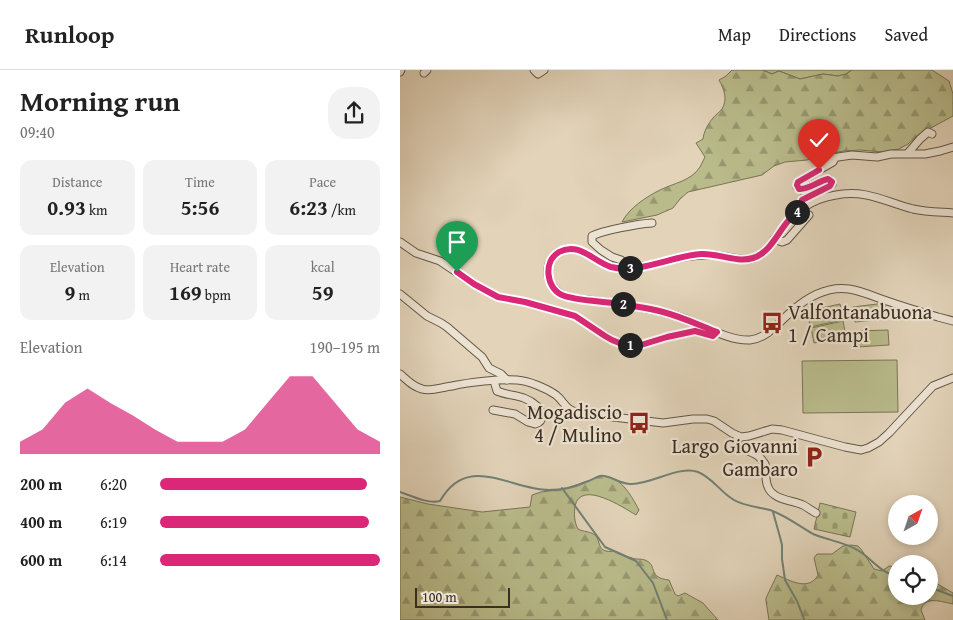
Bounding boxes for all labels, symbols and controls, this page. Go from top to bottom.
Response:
text: Runloop [25,17,114,52]
text: Map [718,21,751,48]
text: Directions [779,21,856,48]
text: Saved [884,21,928,48]
text: Morning run [20,80,180,121]
button: share [328,87,380,139]
pin [798,119,840,170]
text: 09:40 [20,120,55,144]
icon: check [805,126,833,154]
text: Distance [52,172,102,192]
text: Time [185,172,215,192]
text: Pace [309,172,336,192]
text: 0.93 [47,192,86,223]
text: 5:56 [181,192,219,223]
text: 6:23 [289,192,328,223]
text: km [86,200,107,220]
text: /km [328,200,356,220]
pin: 4 [784,200,810,224]
text: 4 [794,202,801,222]
pin [436,221,478,272]
icon: arrive [443,228,471,256]
pin: 3 [618,256,642,280]
text: Elevation [50,257,105,277]
text: Heart rate [170,257,230,277]
text: kcal [311,257,335,277]
text: 3 [627,258,634,278]
text: 9 [65,277,76,308]
text: 169 [169,277,202,308]
text: 59 [312,277,334,308]
text: m [76,285,90,305]
text: bpm [202,285,231,305]
pin: 2 [610,292,636,316]
text: 2 [620,294,627,314]
place label: Valfontanabuona 1 / Campi [788,297,933,349]
bus stop icon: Valfontanabuona 1 / Campi [759,310,785,336]
pin: 1 [618,332,642,358]
text: Elevation [20,335,83,359]
text: 190–195 m [310,335,380,359]
text: 1 [627,335,634,355]
place label: Mogadiscio 4 / Mulino [527,397,622,449]
bus stop icon: Mogadiscio 4 / Mulino [626,410,652,436]
place label: Largo Giovanni Gambaro [672,431,798,483]
parking icon: Largo Giovanni Gambaro [801,444,827,470]
text: 200 m [20,472,62,496]
text: 6:20 [100,472,127,496]
north arrow [888,495,938,545]
map controls [888,495,938,605]
text: 400 m [20,510,62,534]
text: 6:19 [100,510,127,534]
text: 600 m [20,548,62,572]
text: 6:14 [100,548,127,572]
button: locate [888,555,938,605]
scale bar [415,585,510,608]
text: 100 m [422,587,457,607]

